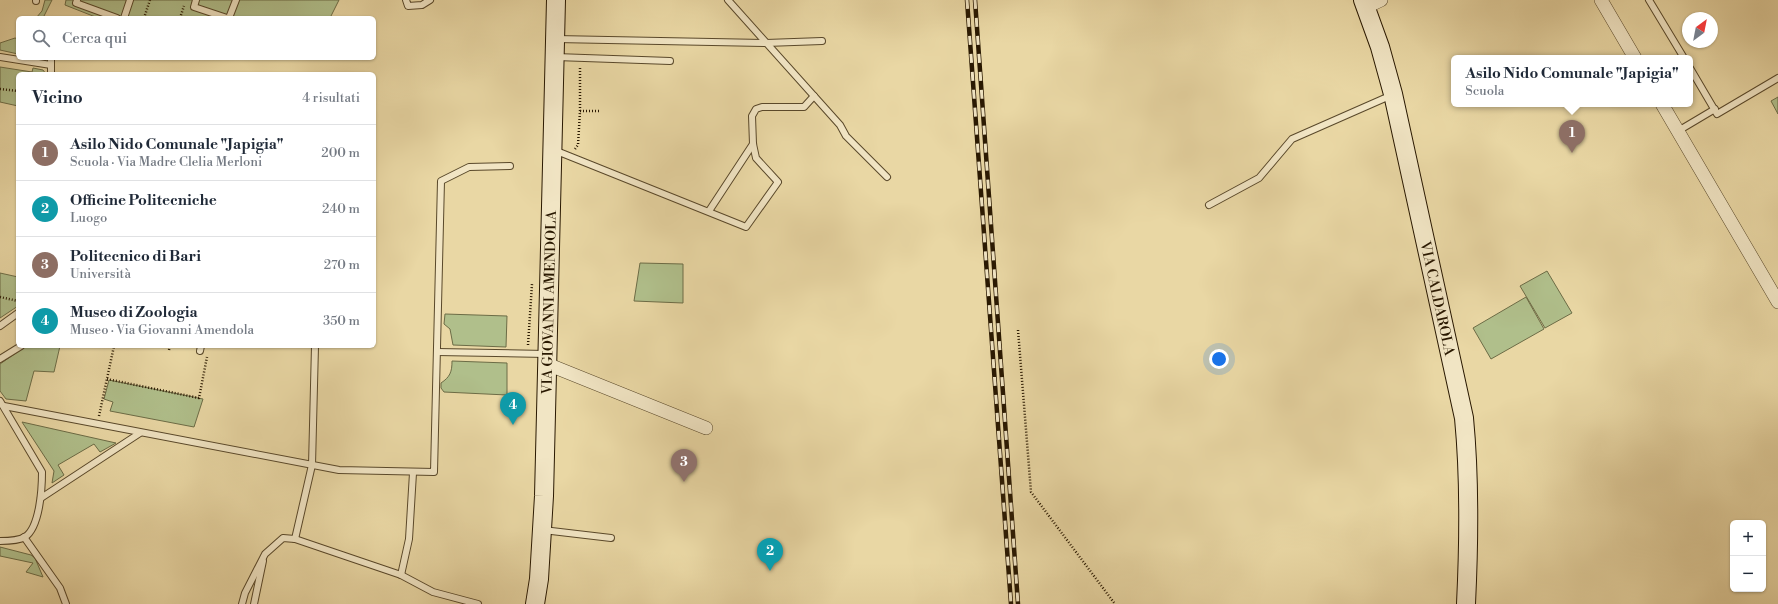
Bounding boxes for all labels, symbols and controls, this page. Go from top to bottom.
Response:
north arrow [1682,12,1718,48]
search box [16,16,376,60]
icon: search [30,27,52,49]
text: Cerca qui [62,29,127,48]
popup [1451,55,1693,107]
text: Asilo Nido Comunale "Japigia" [1465,64,1679,83]
text: Scuola [1465,83,1504,99]
text: Vicino [32,87,83,109]
text: 4 risultati [302,90,360,106]
pin: 1 [1559,120,1585,153]
text: Asilo Nido Comunale "Japigia" [70,135,284,154]
text: 1 [42,145,48,161]
text: 200 m [321,145,360,161]
text: Scuola · Via Madre Clelia Merloni [70,154,262,170]
text: Officine Politecniche [70,191,217,210]
text: 2 [41,201,49,217]
text: 240 m [322,201,360,217]
text: Luogo [70,210,107,226]
street label: VIA GIOVANNI AMENDOLA [538,210,561,396]
street label: VIA CALDAROLA [1415,239,1458,358]
text: Politecnico di Bari [70,247,201,266]
text: 3 [41,257,49,273]
text: 270 m [324,257,360,273]
text: Università [70,266,131,282]
text: Museo di Zoologia [70,303,198,322]
text: 4 [41,313,49,329]
text: 350 m [323,313,360,329]
text: Museo · Via Giovanni Amendola [70,322,254,338]
your location [1209,349,1229,369]
pin: 4 [500,392,526,425]
pin: 3 [671,449,697,482]
map controls [1730,520,1766,592]
button: + [1730,520,1766,556]
pin: 2 [757,538,783,571]
button: − [1730,556,1766,592]

